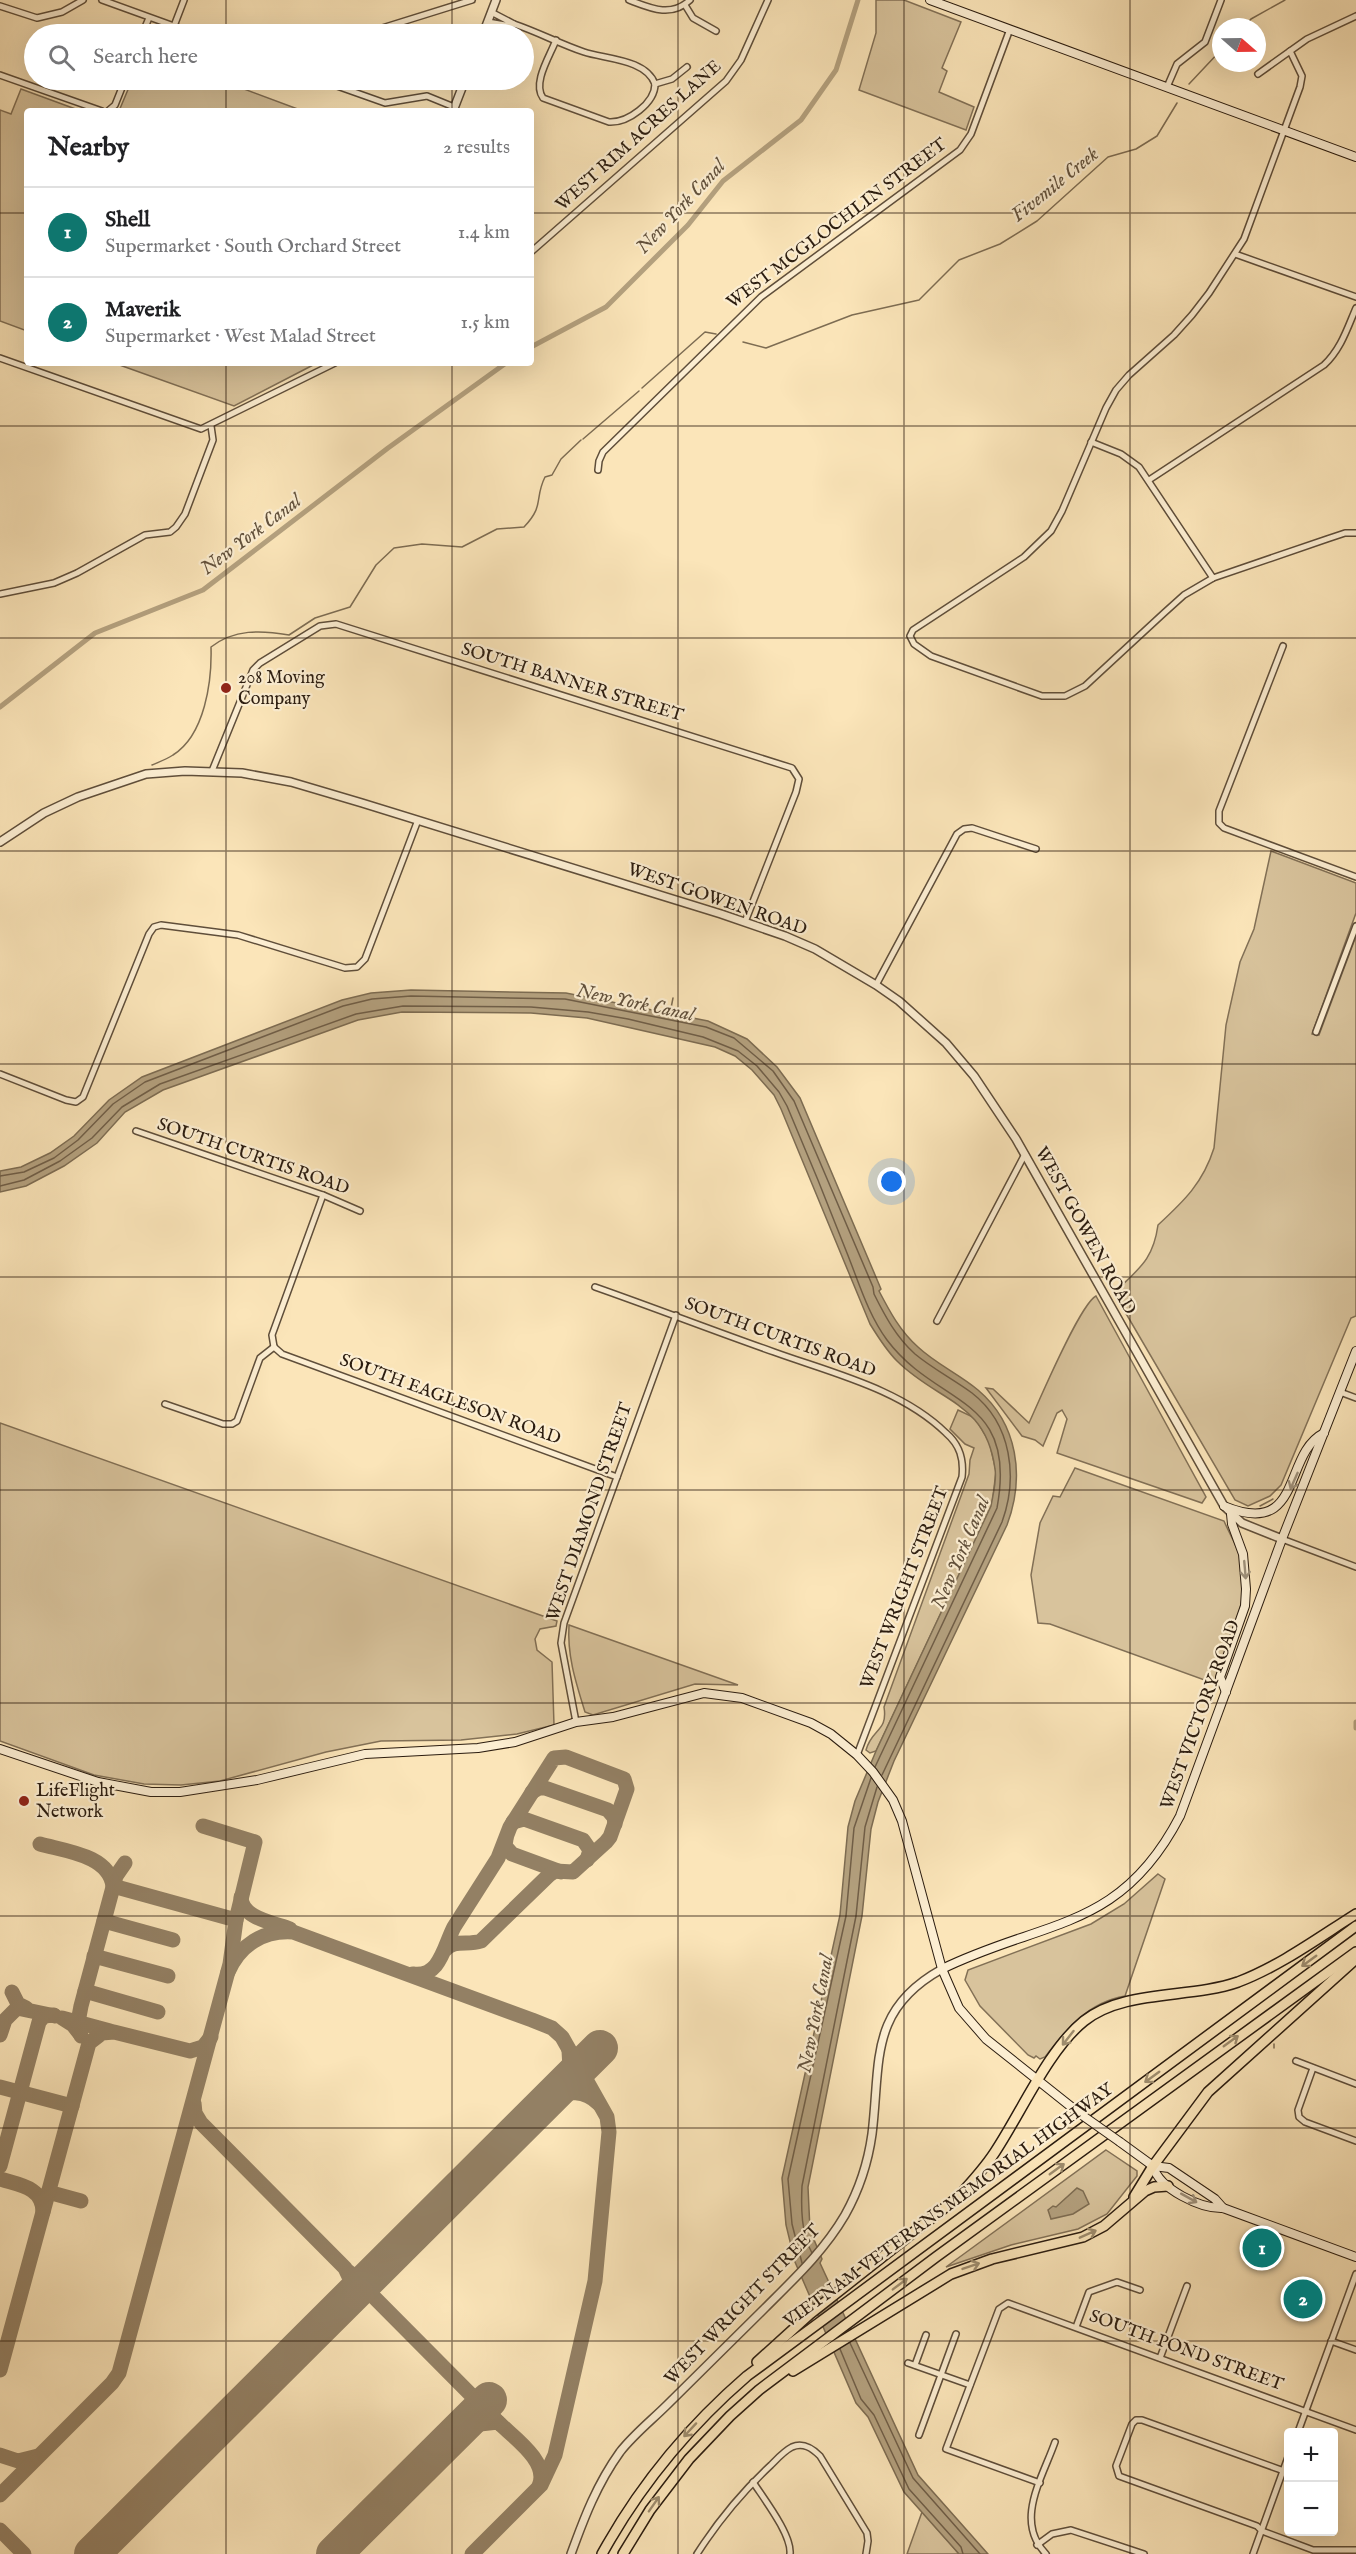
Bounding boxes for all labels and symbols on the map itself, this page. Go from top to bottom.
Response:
north arrow [1212,18,1266,72]
street label: WEST RIM ACRES LANE [551,55,727,217]
street label: WEST MCGLOCHLIN STREET [722,134,952,314]
water label: Fivemile Creek [1006,142,1104,228]
water label: New York Canal [631,153,733,259]
water label: New York Canal [196,488,308,581]
street label: SOUTH BANNER STREET [458,638,686,728]
place label: 208 Moving Company [238,667,325,711]
marker: 208 Moving Company [219,681,233,695]
street label: WEST GOWEN ROAD [624,858,810,942]
water label: New York Canal [574,978,699,1028]
street label: SOUTH CURTIS ROAD [154,1113,352,1201]
street label: WEST GOWEN ROAD [1029,1143,1141,1319]
your location [877,1167,906,1196]
street label: SOUTH CURTIS ROAD [681,1293,879,1383]
street label: SOUTH EAGLESON ROAD [336,1349,564,1451]
street label: WEST DIAMOND STREET [542,1400,638,1624]
one-way arrow [1287,1471,1299,1489]
street label: WEST WRIGHT STREET [856,1484,954,1692]
water label: New York Canal [926,1491,997,1613]
one-way arrow [1240,1559,1251,1579]
street label: WEST VICTORY ROAD [1156,1617,1246,1813]
place label: LifeFlight Network [36,1780,115,1824]
marker: LifeFlight Network [17,1794,31,1808]
water label: New York Canal [792,1950,840,2075]
one-way arrow [1302,1955,1318,1967]
one-way arrow [1062,2030,1075,2046]
one-way arrow [1223,2035,1239,2047]
one-way arrow [1145,2070,1161,2083]
street label: VIETNAM VETERANS MEMORIAL HIGHWAY [779,2078,1119,2334]
one-way arrow [1049,2163,1065,2175]
one-way arrow [1180,2192,1197,2204]
street label: WEST WRIGHT STREET [660,2220,826,2390]
pin: 1 [1242,2226,1282,2270]
one-way arrow [1079,2228,1097,2240]
one-way arrow [961,2260,980,2271]
pin: 2 [1284,2276,1322,2322]
one-way arrow [892,2278,908,2291]
street label: SOUTH POND STREET [1086,2305,1286,2397]
one-way arrow [683,2422,697,2437]
one-way arrow [648,2497,660,2513]

